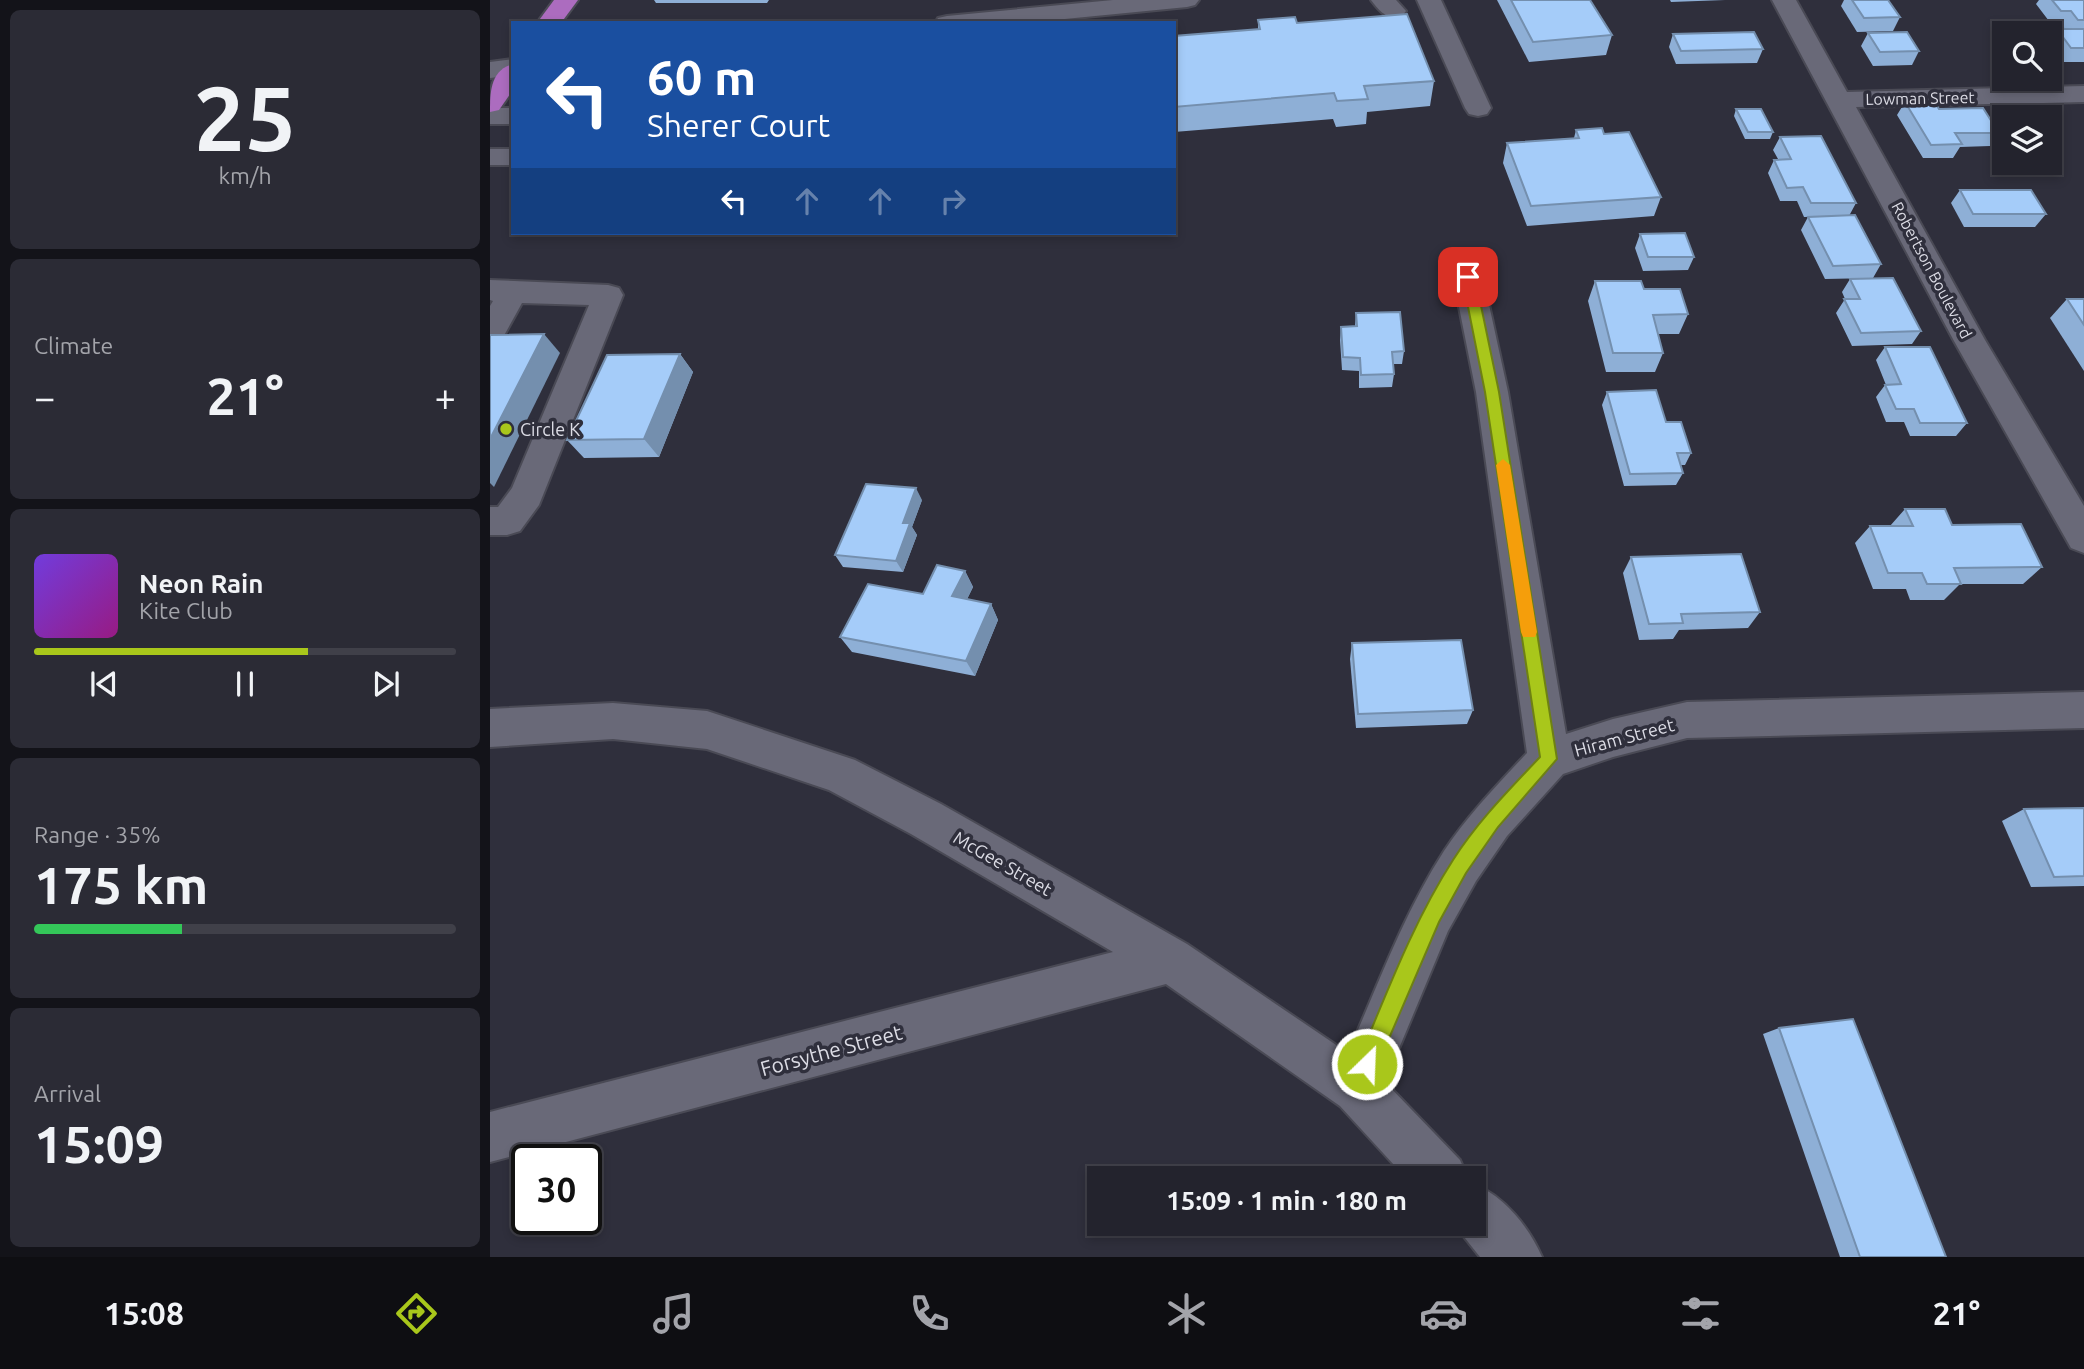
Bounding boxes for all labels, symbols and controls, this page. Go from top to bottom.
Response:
map controls [1992,21,2062,175]
button: search [1992,21,2062,91]
icon: left [532,49,623,140]
text: 60 m [647,49,756,104]
text: 25 [194,66,296,168]
street label: Lowman Street [1865,88,1976,108]
button: layers [1992,105,2062,175]
text: Sherer Court [647,107,830,143]
text: km/h [218,163,272,188]
icon: left [715,182,753,220]
icon: ahead [788,182,826,220]
icon: ahead [861,182,899,220]
icon: right [934,182,972,220]
street label: Robertson Boulevard [1888,199,1976,341]
pin [1438,247,1498,307]
icon: arrive [1449,258,1487,296]
text: Climate [34,333,113,358]
text: 21° [206,367,284,425]
text: − [34,376,55,418]
text: + [435,376,456,418]
place label: Circle K [520,419,580,439]
marker: Circle K [498,421,514,437]
text: Neon Rain [139,569,264,598]
text: Kite Club [139,598,233,623]
icon: previous [85,665,123,703]
icon: pause [226,665,264,703]
icon: next [367,665,405,703]
street label: Hiram Street [1572,714,1676,760]
text: Range · 35% [34,822,161,847]
street label: McGee Street [950,827,1056,899]
text: 175 km [34,856,208,914]
street label: Forsythe Street [757,1020,905,1080]
position arrow [1330,1027,1404,1101]
text: Arrival [34,1081,101,1106]
text: 15:09 [34,1115,164,1173]
speed limit sign: 30 [511,1144,602,1235]
text: 15:09 · 1 min · 180 m [1166,1186,1407,1215]
icon: directions [392,1289,441,1338]
icon: music [649,1289,698,1338]
icon: phone [905,1289,954,1338]
icon: climate [1162,1289,1211,1338]
icon: car [1419,1289,1468,1338]
icon: filters [1676,1289,1725,1338]
text: 15:08 [104,1295,184,1331]
text: 21° [1933,1295,1980,1331]

